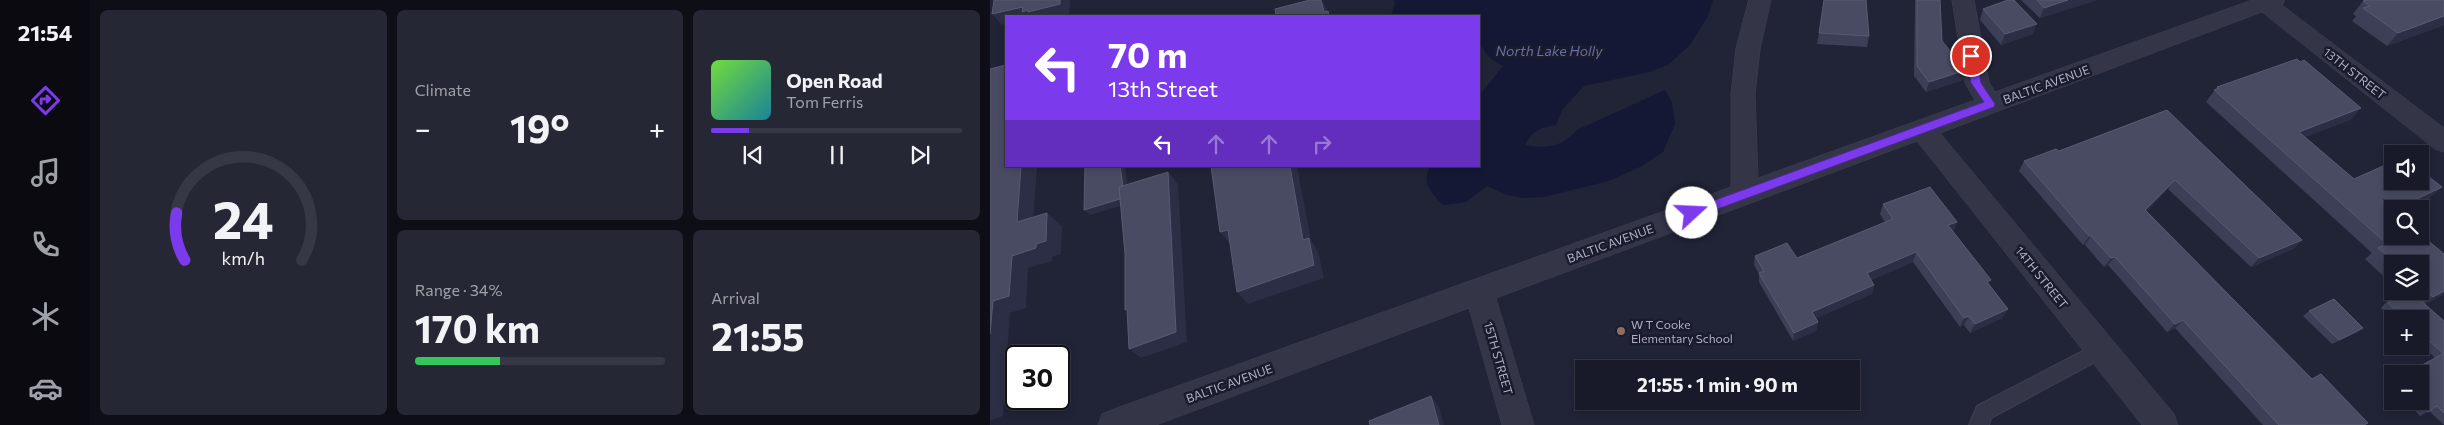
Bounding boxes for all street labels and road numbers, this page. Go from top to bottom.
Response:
street label: 13TH STREET [2321,44,2389,102]
street label: BALTIC AVENUE [2001,62,2091,106]
street label: BALTIC AVENUE [1565,221,1655,265]
street label: 14TH STREET [2013,243,2071,311]
street label: 15TH STREET [1482,320,1516,396]
street label: BALTIC AVENUE [1184,361,1274,405]

